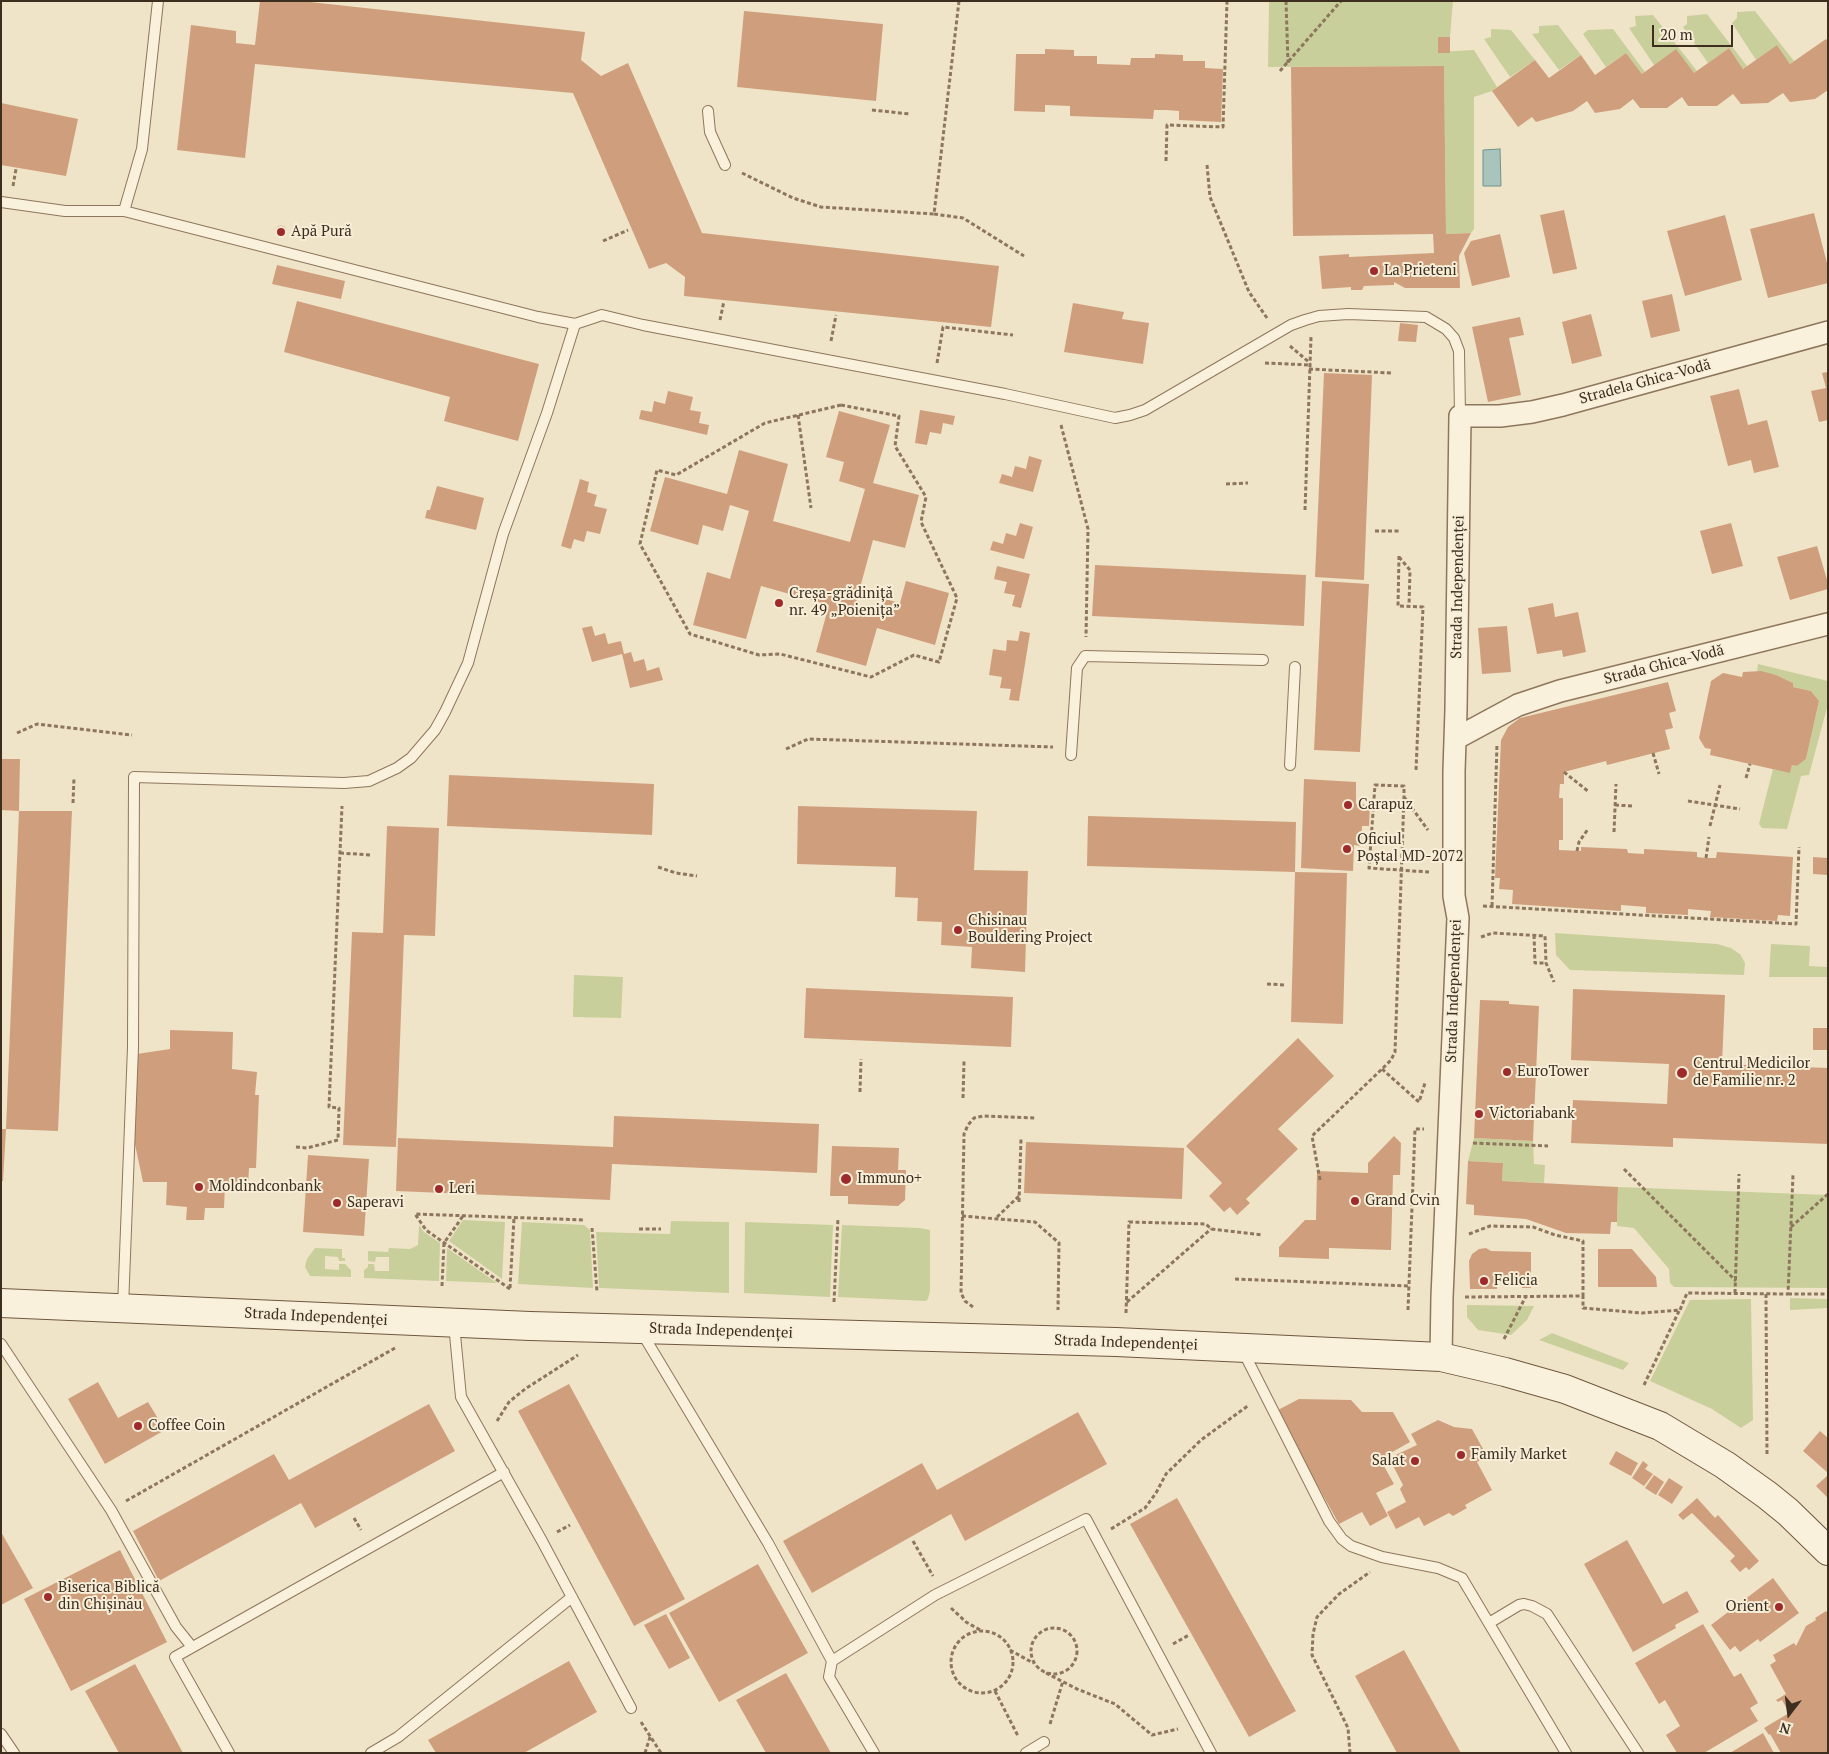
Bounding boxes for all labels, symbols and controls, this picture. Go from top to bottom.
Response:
scale bar [1654,15,1735,47]
text: 20 m [1660,24,1693,44]
place label: Apă Pură [291,223,352,241]
marker: Apă Pură [275,226,287,238]
place label: La Prieteni [1384,262,1457,280]
marker: La Prieteni [1368,265,1380,277]
street label: Stradela Ghica-Vodă [1577,356,1713,408]
street label: Strada Independenței [1448,515,1468,659]
place label: Creșa-grădiniță nr. 49 „Poienița” [789,585,900,620]
marker: Creșa-grădiniță nr. 49 „Poienița” [773,597,785,609]
street label: Strada Ghica-Vodă [1602,641,1726,689]
place label: Carapuz [1358,796,1413,814]
marker: Carapuz [1342,799,1354,811]
place label: Oficiul Poștal MD-2072 [1357,831,1464,866]
marker: Oficiul Poștal MD-2072 [1341,843,1353,855]
place label: Chisinau Bouldering Project [968,912,1093,947]
street label: Strada Independenței [1442,919,1466,1063]
marker: Chisinau Bouldering Project [952,924,964,936]
place label: Centrul Medicilor de Familie nr. 2 [1693,1055,1810,1090]
place label: EuroTower [1517,1063,1589,1081]
marker: EuroTower [1501,1066,1513,1078]
marker: Centrul Medicilor de Familie nr. 2 [1675,1066,1689,1080]
place label: Victoriabank [1489,1105,1575,1123]
marker: Victoriabank [1473,1108,1485,1120]
place label: Immuno+ [857,1170,922,1188]
marker: Immuno+ [839,1172,853,1186]
place label: Moldindconbank [209,1178,321,1196]
place label: Leri [449,1180,475,1198]
marker: Moldindconbank [193,1181,205,1193]
marker: Leri [433,1183,445,1195]
place label: Grand Cvin [1365,1192,1440,1210]
place label: Saperavi [347,1194,404,1212]
marker: Grand Cvin [1349,1195,1361,1207]
marker: Saperavi [331,1197,343,1209]
place label: Felicia [1494,1272,1538,1290]
marker: Felicia [1478,1275,1490,1287]
street label: Strada Independenței [244,1304,388,1330]
street label: Strada Independenței [649,1319,793,1343]
street label: Strada Independenței [1054,1331,1198,1355]
place label: Coffee Coin [148,1417,225,1435]
marker: Coffee Coin [132,1420,144,1432]
place label: Family Market [1471,1446,1567,1464]
marker: Family Market [1455,1449,1467,1461]
place label: Salat [1372,1452,1405,1470]
marker: Salat [1409,1455,1421,1467]
place label: Biserica Biblică din Chișinău [58,1579,160,1614]
marker: Biserica Biblică din Chișinău [42,1591,54,1603]
place label: Orient [1726,1598,1769,1616]
marker: Orient [1773,1601,1785,1613]
north arrow [1764,1689,1814,1739]
text: N [1777,1718,1793,1740]

